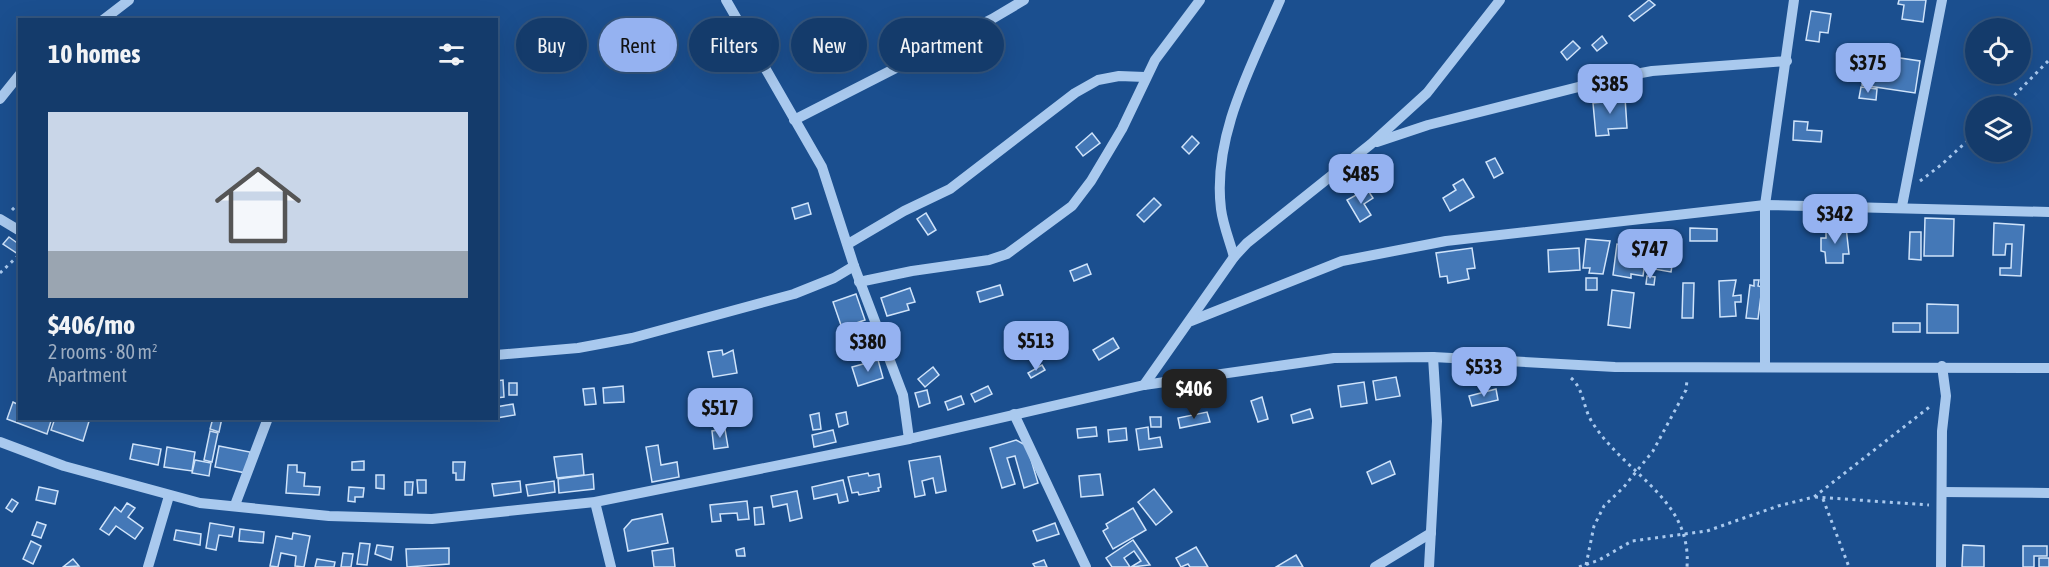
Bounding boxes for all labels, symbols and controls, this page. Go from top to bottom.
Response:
chip: Buy [516,18,587,72]
chip: Rent [599,18,677,72]
chip: Filters [689,18,779,72]
chip: New [791,18,867,72]
chip: Apartment [879,18,1004,72]
map controls [1965,18,2031,162]
button: locate [1965,18,2031,84]
icon: filters [435,38,468,71]
text: 10 homes [48,39,141,69]
pin: $375 [1832,43,1904,94]
text: $375 [1850,51,1886,74]
pin: $385 [1574,64,1646,115]
text: $385 [1592,72,1628,95]
button: layers [1965,96,2031,162]
icon: home [204,151,312,259]
pin: $485 [1325,154,1397,205]
text: $485 [1343,162,1379,185]
pin: $342 [1799,194,1871,245]
text: $342 [1817,202,1853,225]
pin: $747 [1614,229,1686,280]
text: $747 [1632,237,1668,260]
text: $406/mo [48,310,135,340]
pin: $513 [1000,321,1072,372]
pin: $380 [832,322,904,373]
text: $513 [1018,329,1054,352]
text: $380 [850,330,886,353]
text: 2 rooms · 80 m² [48,340,158,363]
pin: $533 [1448,347,1520,398]
text: $533 [1466,355,1502,378]
text: Apartment [48,363,127,386]
pin: $406 [1158,369,1230,420]
text: $406 [1176,377,1212,400]
pin: $517 [684,388,756,439]
text: $517 [702,396,738,419]

